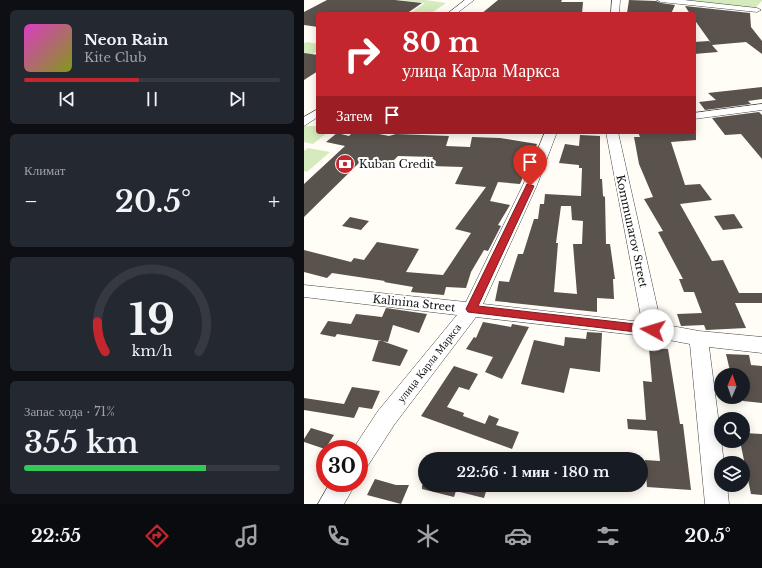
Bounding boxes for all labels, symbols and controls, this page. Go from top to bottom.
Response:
text: 80 m [402,25,479,60]
icon: right [336,28,388,80]
text: Neon Rain [84,30,168,49]
text: Kite Club [84,49,147,66]
text: улица Карла Маркса [402,60,560,82]
icon: previous [56,88,78,110]
icon: pause [141,88,163,110]
icon: next [226,88,248,110]
icon: arrive [381,104,403,126]
text: Затем [336,106,373,125]
pin [513,145,547,186]
icon: arrive [519,151,541,173]
bank icon: Kuban Credit [334,153,356,175]
place label: Kuban Credit [359,157,435,171]
text: Климат [24,162,65,179]
street label: Kommunarov Street [613,173,651,289]
text: 20.5° [115,183,191,220]
text: − [24,188,38,215]
text: + [268,188,280,215]
street label: Kalinina Street [372,292,457,314]
text: 19 [129,295,175,346]
position arrow [632,309,674,351]
street label: улица Карла Маркса [394,321,464,405]
text: km/h [132,341,172,359]
north arrow [714,368,750,404]
map controls [714,368,750,492]
text: Запас хода · 71% [24,403,115,420]
button: search [714,412,750,448]
text: 355 km [24,424,139,461]
speed limit sign: 30 [316,440,368,492]
button: layers [714,456,750,492]
text: 22:56 · 1 мин · 180 m [457,462,609,481]
icon: directions [143,522,171,550]
icon: music [233,522,261,550]
icon: phone [324,522,352,550]
icon: climate [414,522,442,550]
icon: car [504,522,532,550]
icon: filters [594,522,622,550]
text: 22:55 [31,525,81,547]
text: 20.5° [684,525,731,547]

